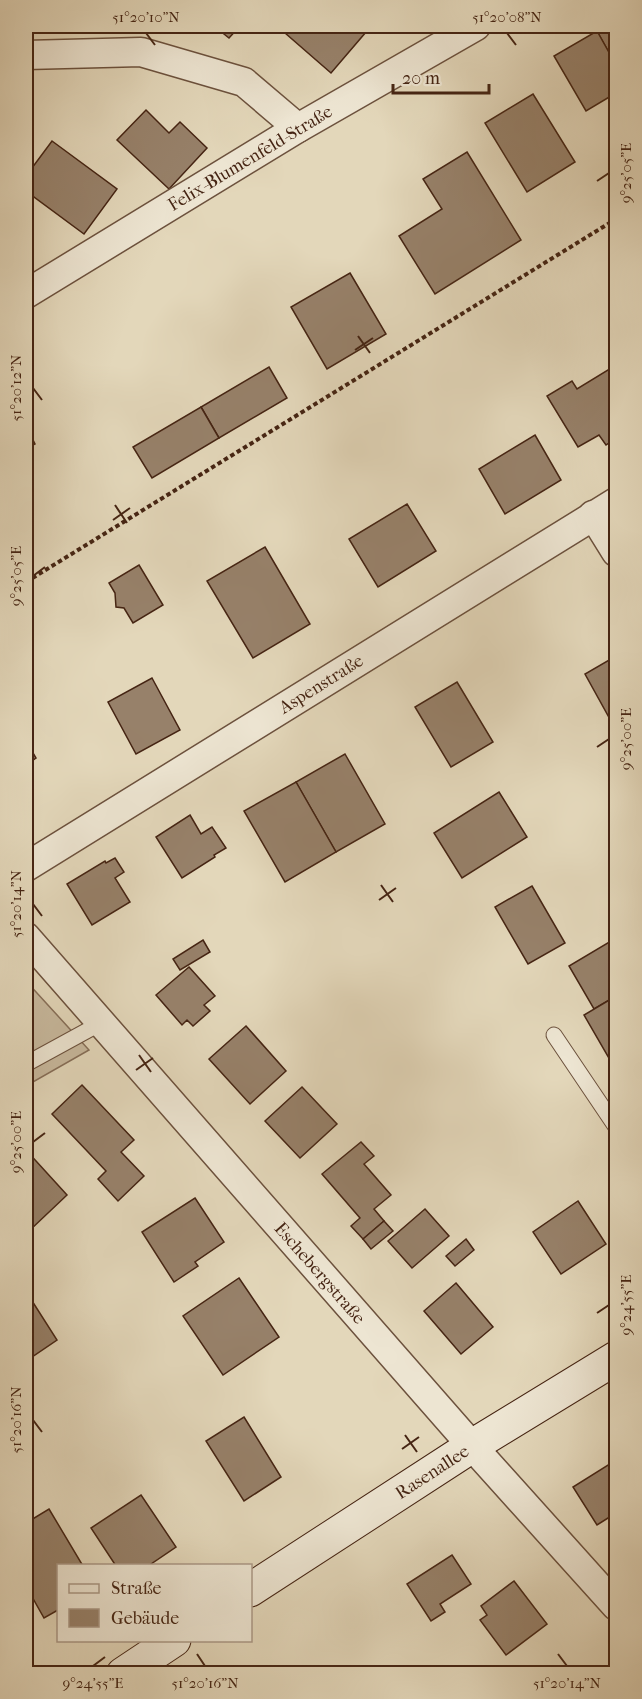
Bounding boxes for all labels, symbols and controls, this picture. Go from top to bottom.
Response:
text: 51°20'10"N [112,8,180,26]
text: 51°20'08"N [472,8,542,26]
scale bar [393,57,489,95]
text: 20 m [402,68,440,89]
street label: Felix-Blumenfeld-Straße [164,101,336,216]
text: 9°25'05"E [617,143,635,203]
text: 51°20'12"N [7,354,25,421]
text: 9°25'05"E [7,546,25,606]
street label: Aspenstraße [274,650,367,719]
text: 9°25'00"E [617,708,635,770]
text: 51°20'14"N [7,869,25,938]
text: 9°25'00"E [7,1111,25,1173]
street label: Eschebergstraße [270,1218,370,1329]
text: 9°24'55"E [617,1275,635,1336]
text: 51°20'16"N [7,1386,25,1454]
street label: Rasenallee [391,1441,473,1504]
legend [57,1564,252,1642]
text: Straße [111,1578,162,1599]
text: Gebäude [111,1608,179,1629]
text: 9°24'55"E [63,1674,124,1692]
text: 51°20'16"N [171,1674,239,1692]
text: 51°20'14"N [533,1674,602,1692]

